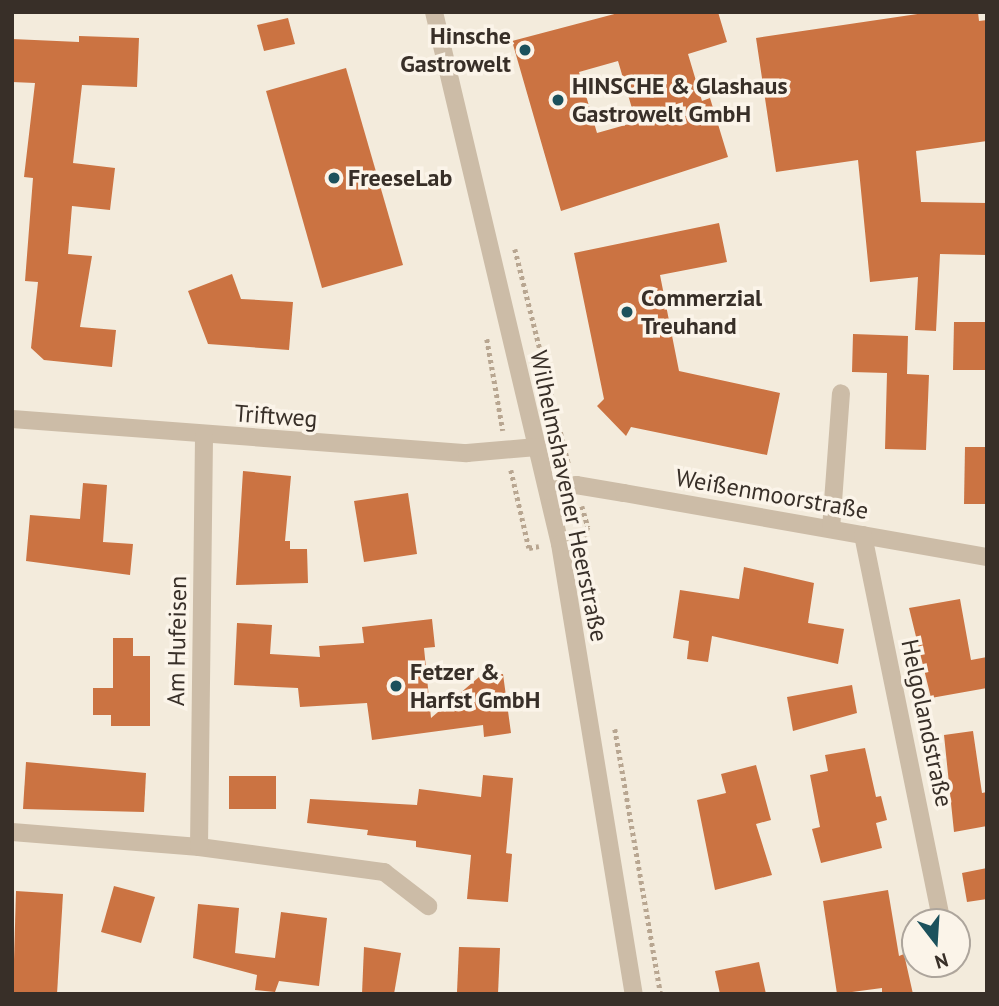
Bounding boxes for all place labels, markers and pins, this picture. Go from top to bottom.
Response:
place label: Hinsche Gastrowelt [400,22,511,78]
marker: Hinsche Gastrowelt [517,42,533,58]
place label: HINSCHE & Glashaus Gastrowelt GmbH [572,72,788,128]
marker: HINSCHE & Glashaus Gastrowelt GmbH [550,92,566,108]
place label: FreeseLab [348,164,452,192]
marker: FreeseLab [326,170,342,186]
place label: Commerzial Treuhand [641,284,762,340]
marker: Commerzial Treuhand [619,304,635,320]
place label: Fetzer & Harfst GmbH [410,658,541,714]
marker: Fetzer & Harfst GmbH [388,678,404,694]

